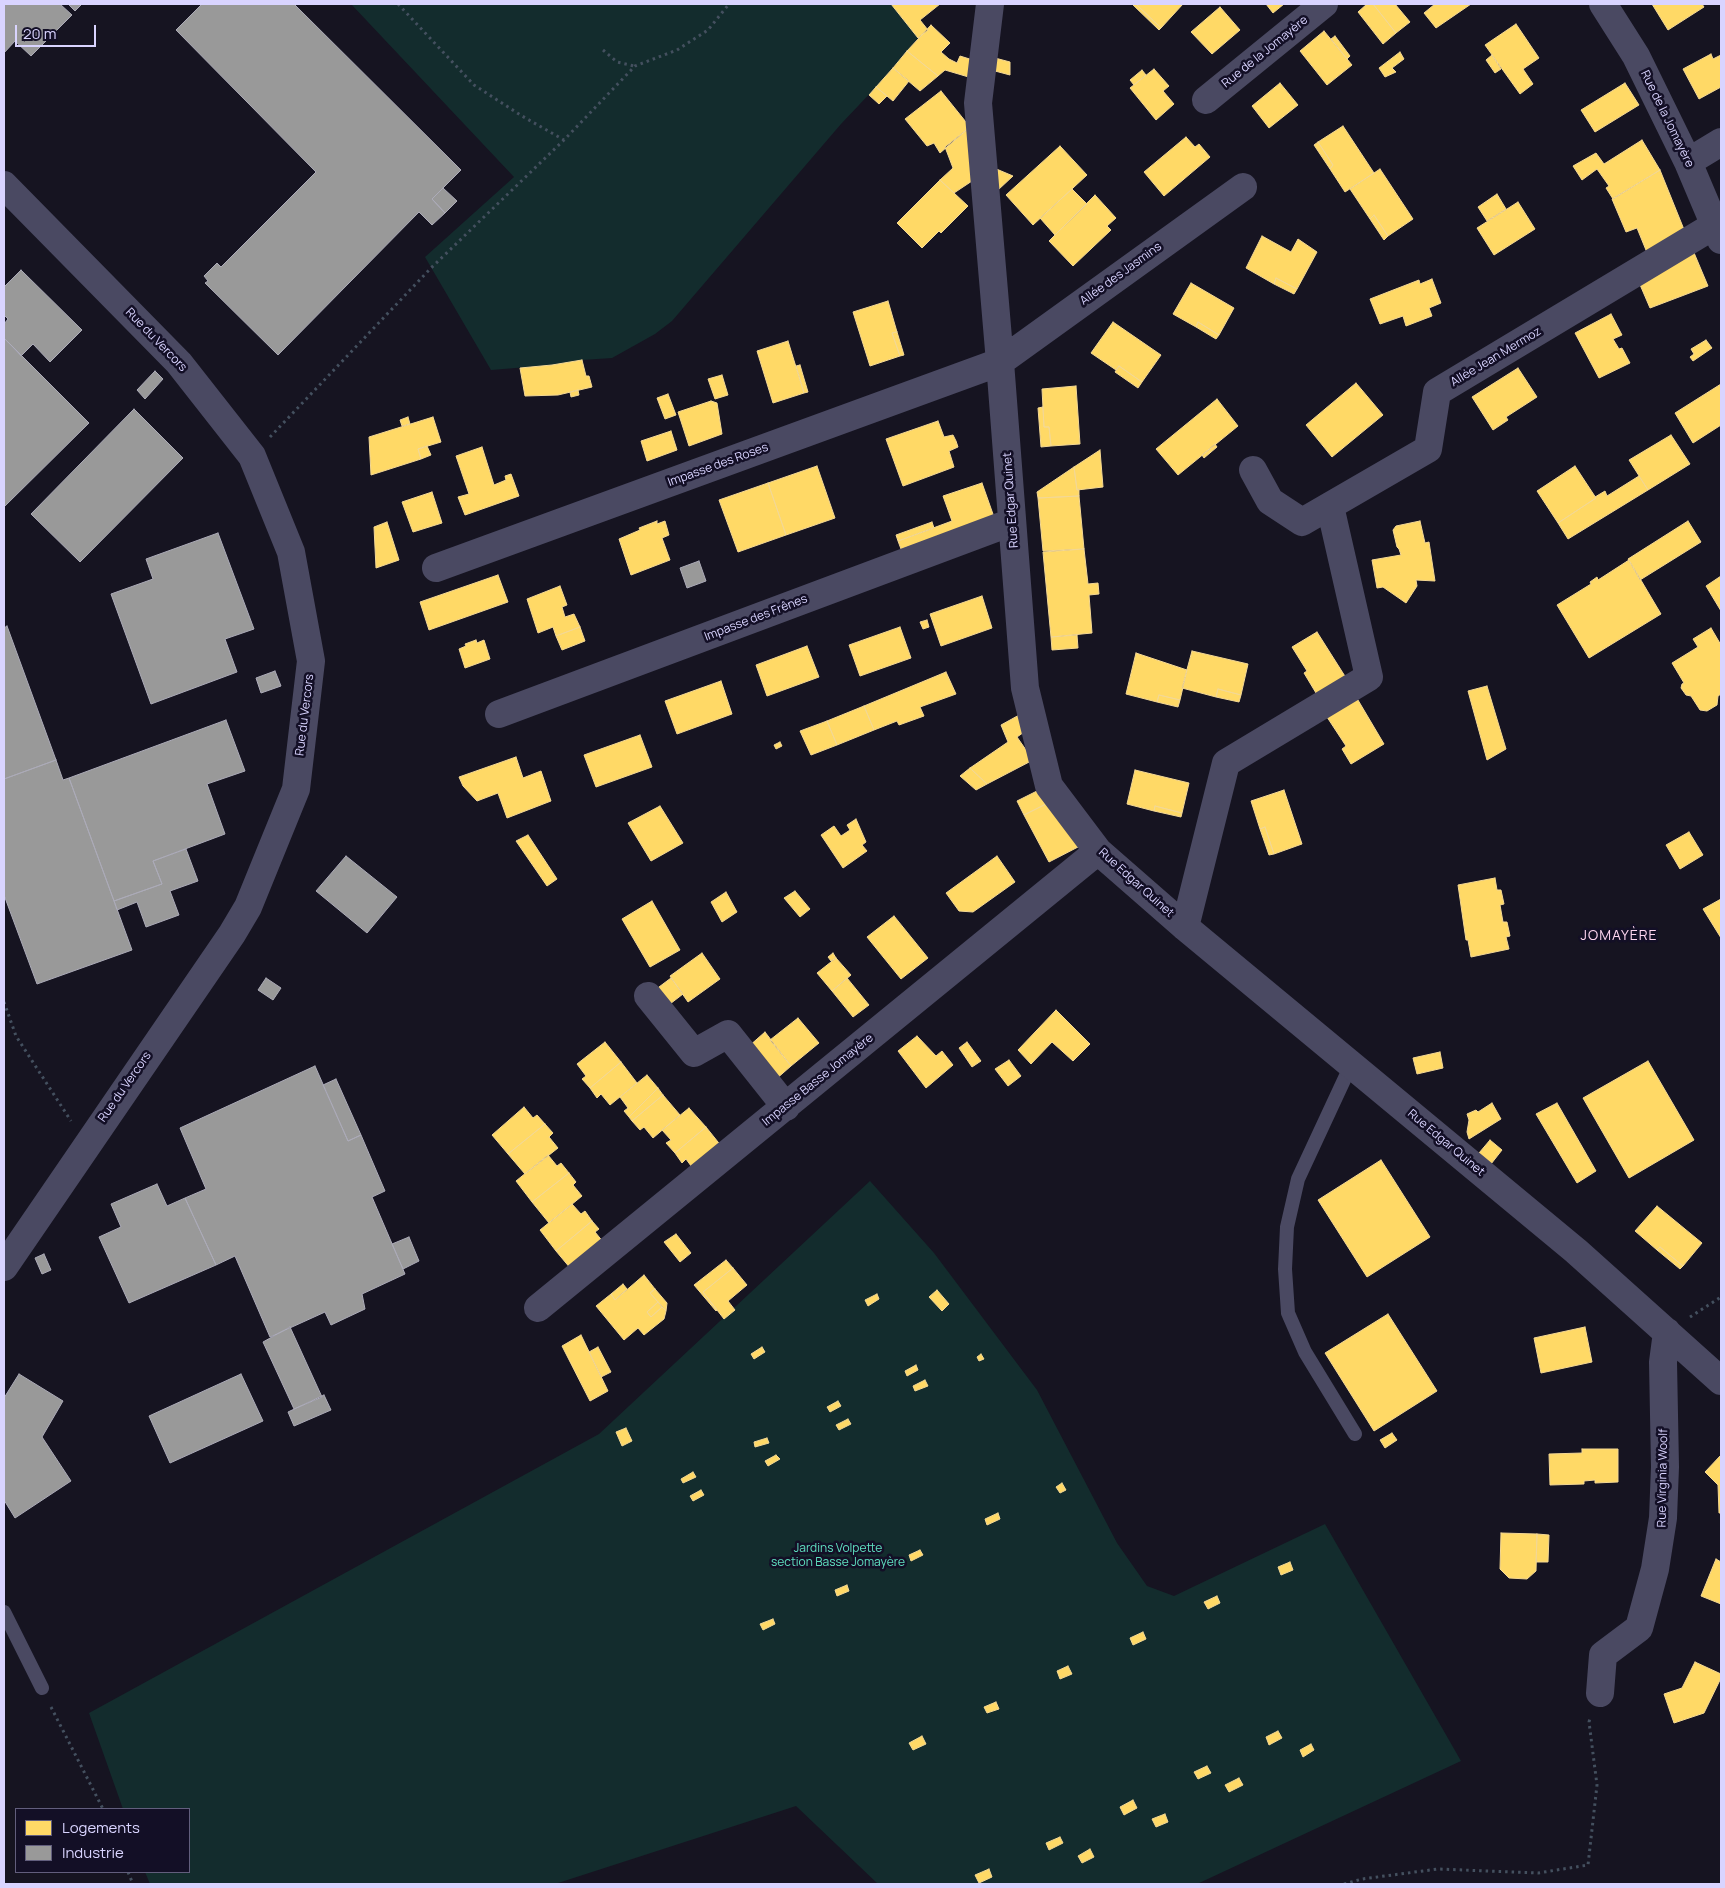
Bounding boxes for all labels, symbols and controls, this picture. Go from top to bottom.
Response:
street label: Rue de la Jomayère [1219,13,1311,91]
scale bar [18,15,99,47]
text: 20 m [23,23,56,44]
street label: Rue de la Jomayère [1637,68,1697,170]
street label: Allée des Jasmins [1077,240,1165,308]
street label: Rue du Vercors [122,305,190,375]
street label: Allée Jean Mermoz [1448,324,1544,390]
street label: Impasse des Roses [666,440,770,490]
street label: Rue Edgar Quinet [1000,452,1022,548]
street label: Impasse des Frênes [702,592,810,644]
street label: Rue du Vercors [293,673,317,757]
street label: Rue Edgar Quinet [1095,846,1177,920]
district label: JOMAYÈRE [1580,928,1658,944]
street label: Impasse Basse Jomayère [760,1031,876,1129]
street label: Rue du Vercors [95,1049,155,1125]
street label: Rue Edgar Quinet [1405,1107,1487,1179]
street label: Rue Virginia Woolf [1655,1429,1671,1527]
park label: Jardins Volpette section Basse Jomayère [771,1542,905,1570]
legend [15,1808,190,1873]
text: Logements [62,1817,140,1838]
text: Industrie [62,1842,124,1863]

